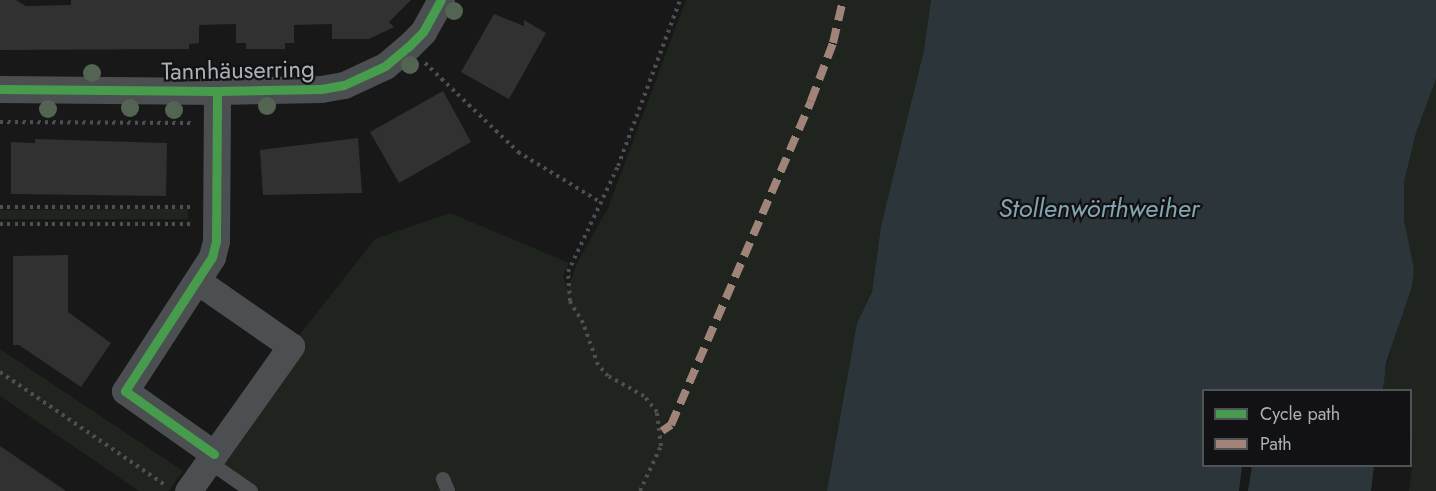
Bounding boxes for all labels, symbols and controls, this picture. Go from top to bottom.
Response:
street label: Tannhäuserring [161,54,315,86]
water label: Stollenwörthweiher [999,193,1199,225]
legend [1202,389,1412,467]
text: Cycle path [1260,401,1340,427]
text: Path [1260,431,1292,457]

